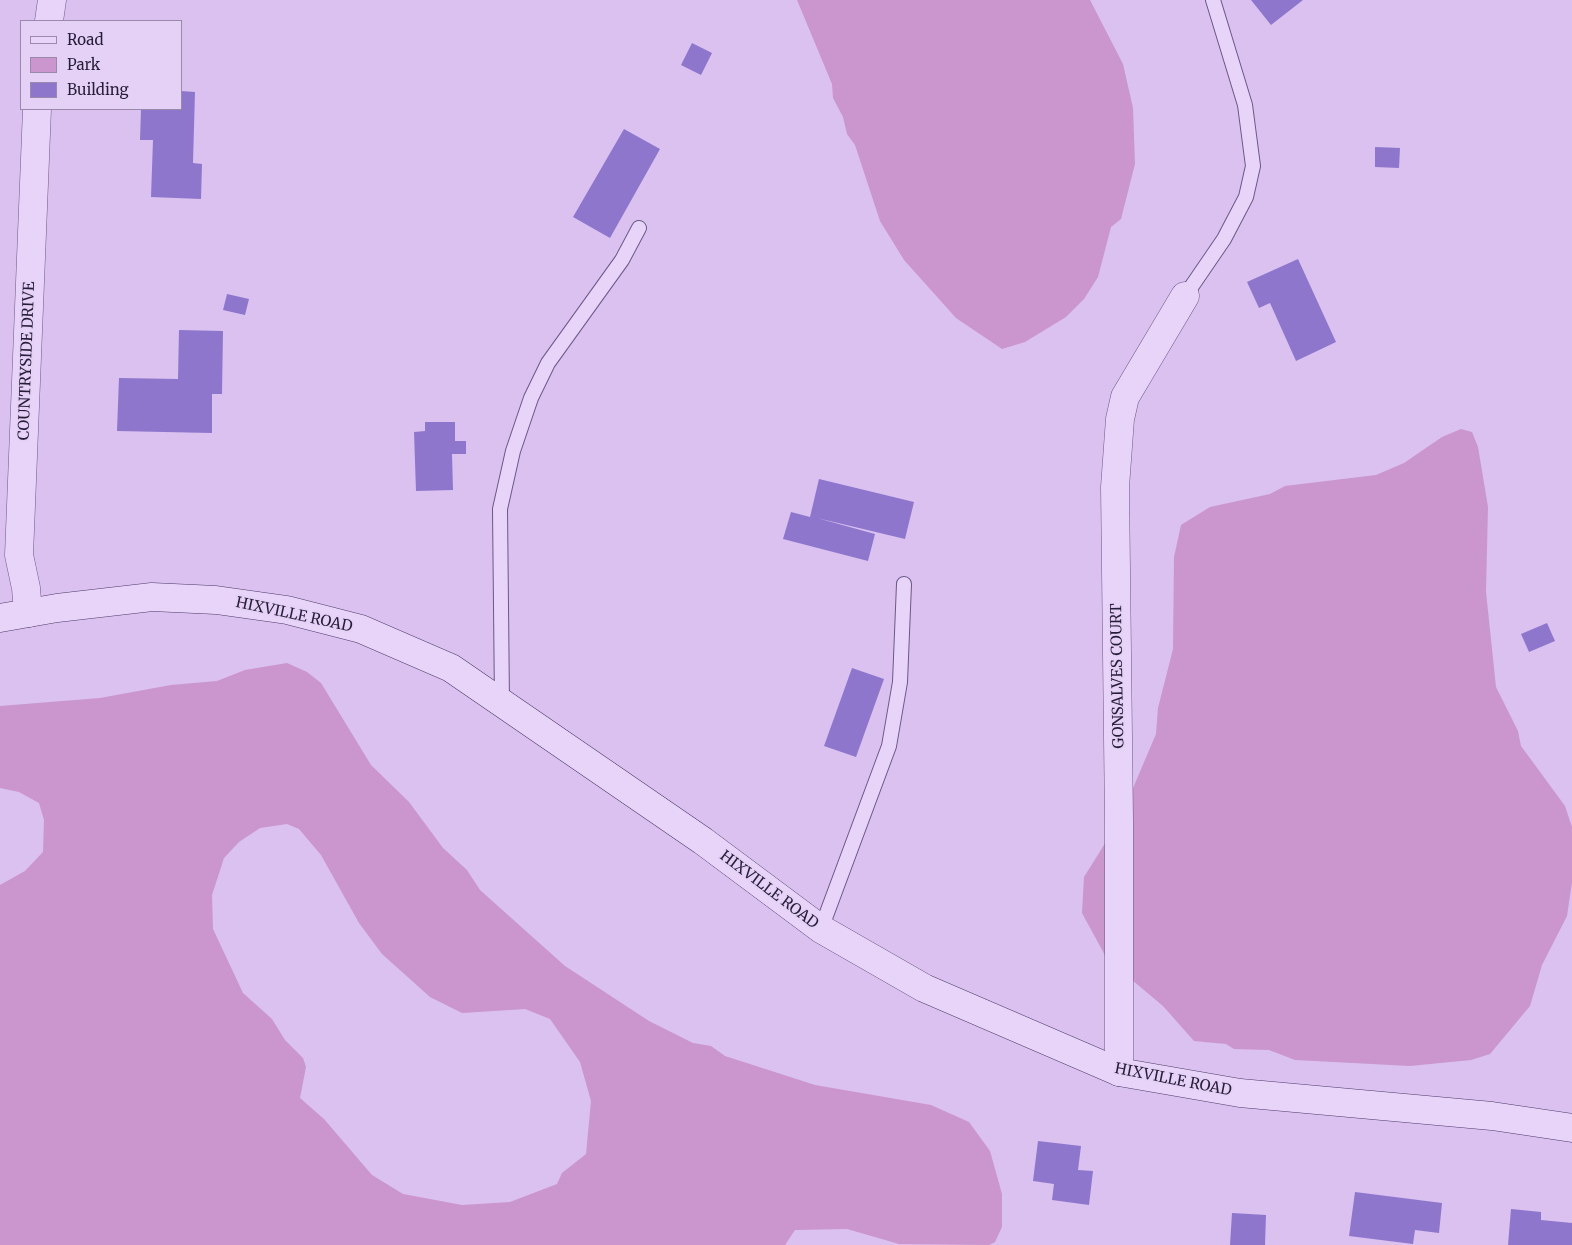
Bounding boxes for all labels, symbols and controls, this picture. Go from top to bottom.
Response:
legend [20,20,182,110]
text: Road [67,30,103,49]
text: Park [67,55,100,74]
text: Building [67,80,129,99]
street label: COUNTRYSIDE DRIVE [15,281,39,441]
street label: HIXVILLE ROAD [234,594,354,636]
street label: GONSALVES COURT [1108,603,1128,749]
street label: HIXVILLE ROAD [716,847,822,933]
street label: HIXVILLE ROAD [1113,1060,1233,1100]

